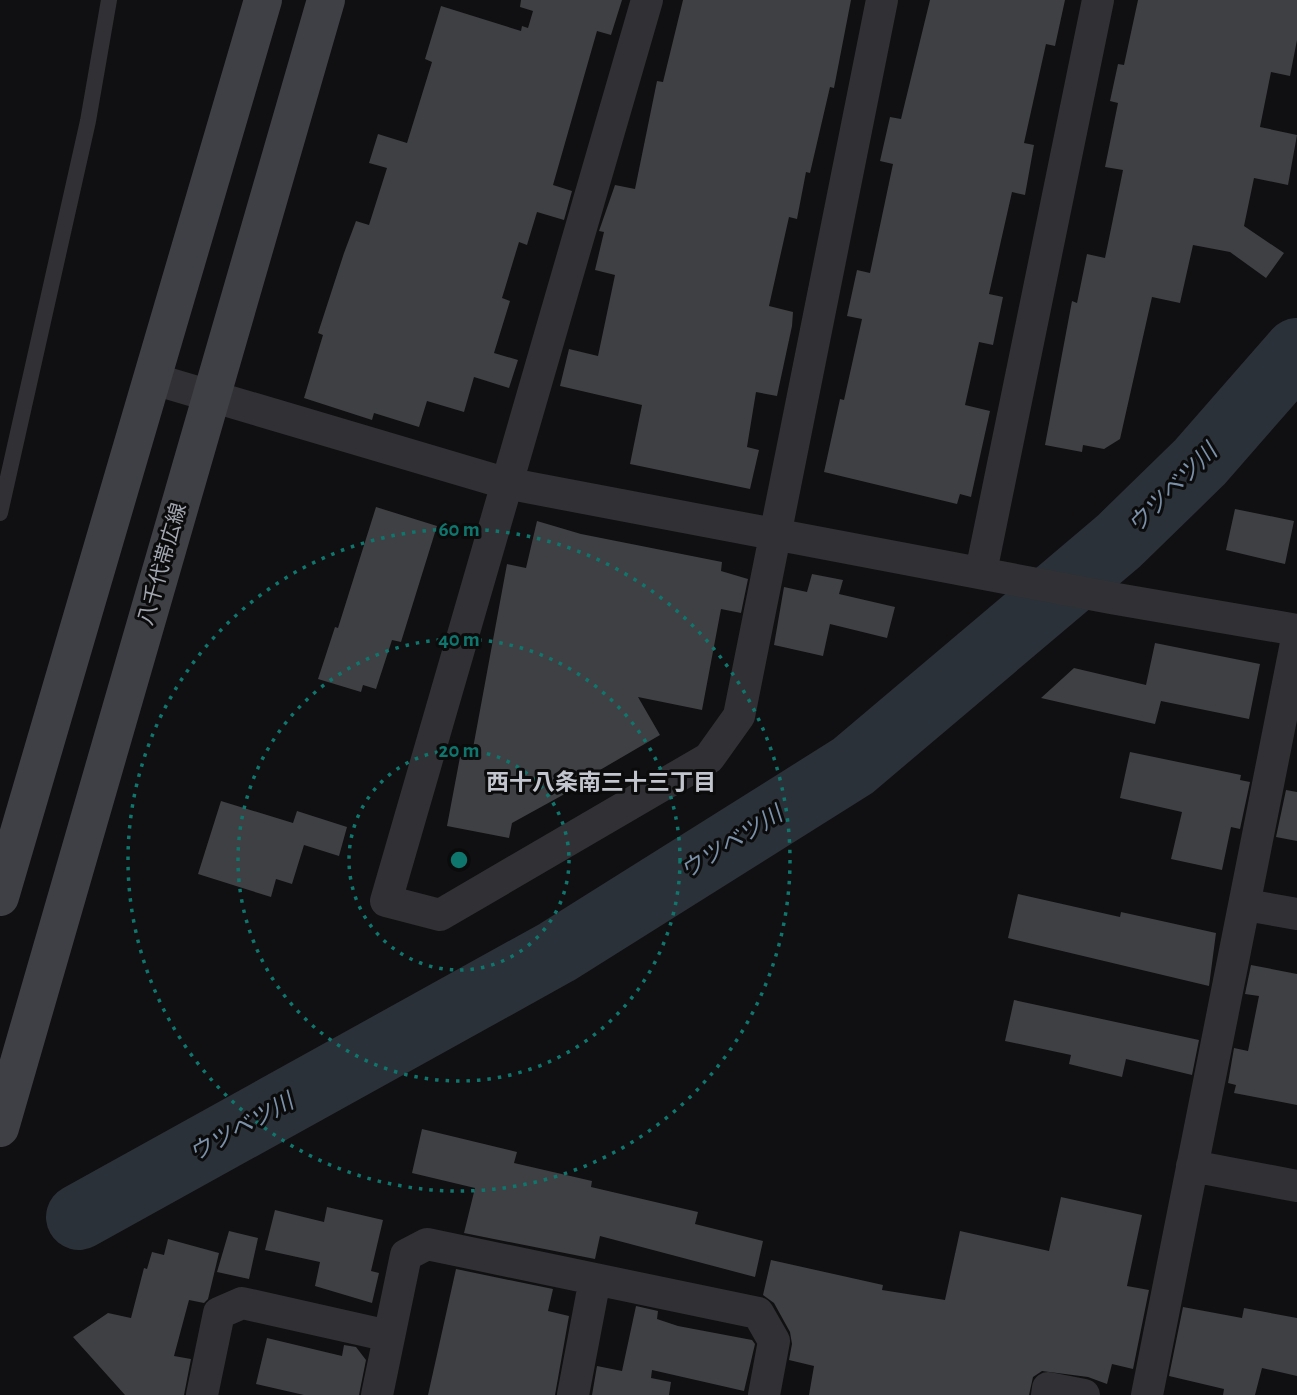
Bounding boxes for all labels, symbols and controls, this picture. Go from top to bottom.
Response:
water label: ウツベツ川 [1124,437,1224,538]
street label: 八千代帯広線 [134,500,190,628]
text: 60 m [438,519,480,540]
text: 40 m [438,629,480,650]
text: 20 m [439,740,479,761]
district label: 西十八条南三十三丁目 [486,770,716,795]
water label: ウツベツ川 [676,801,789,883]
centre of rings [447,848,471,872]
water label: ウツベツ川 [185,1088,300,1166]

